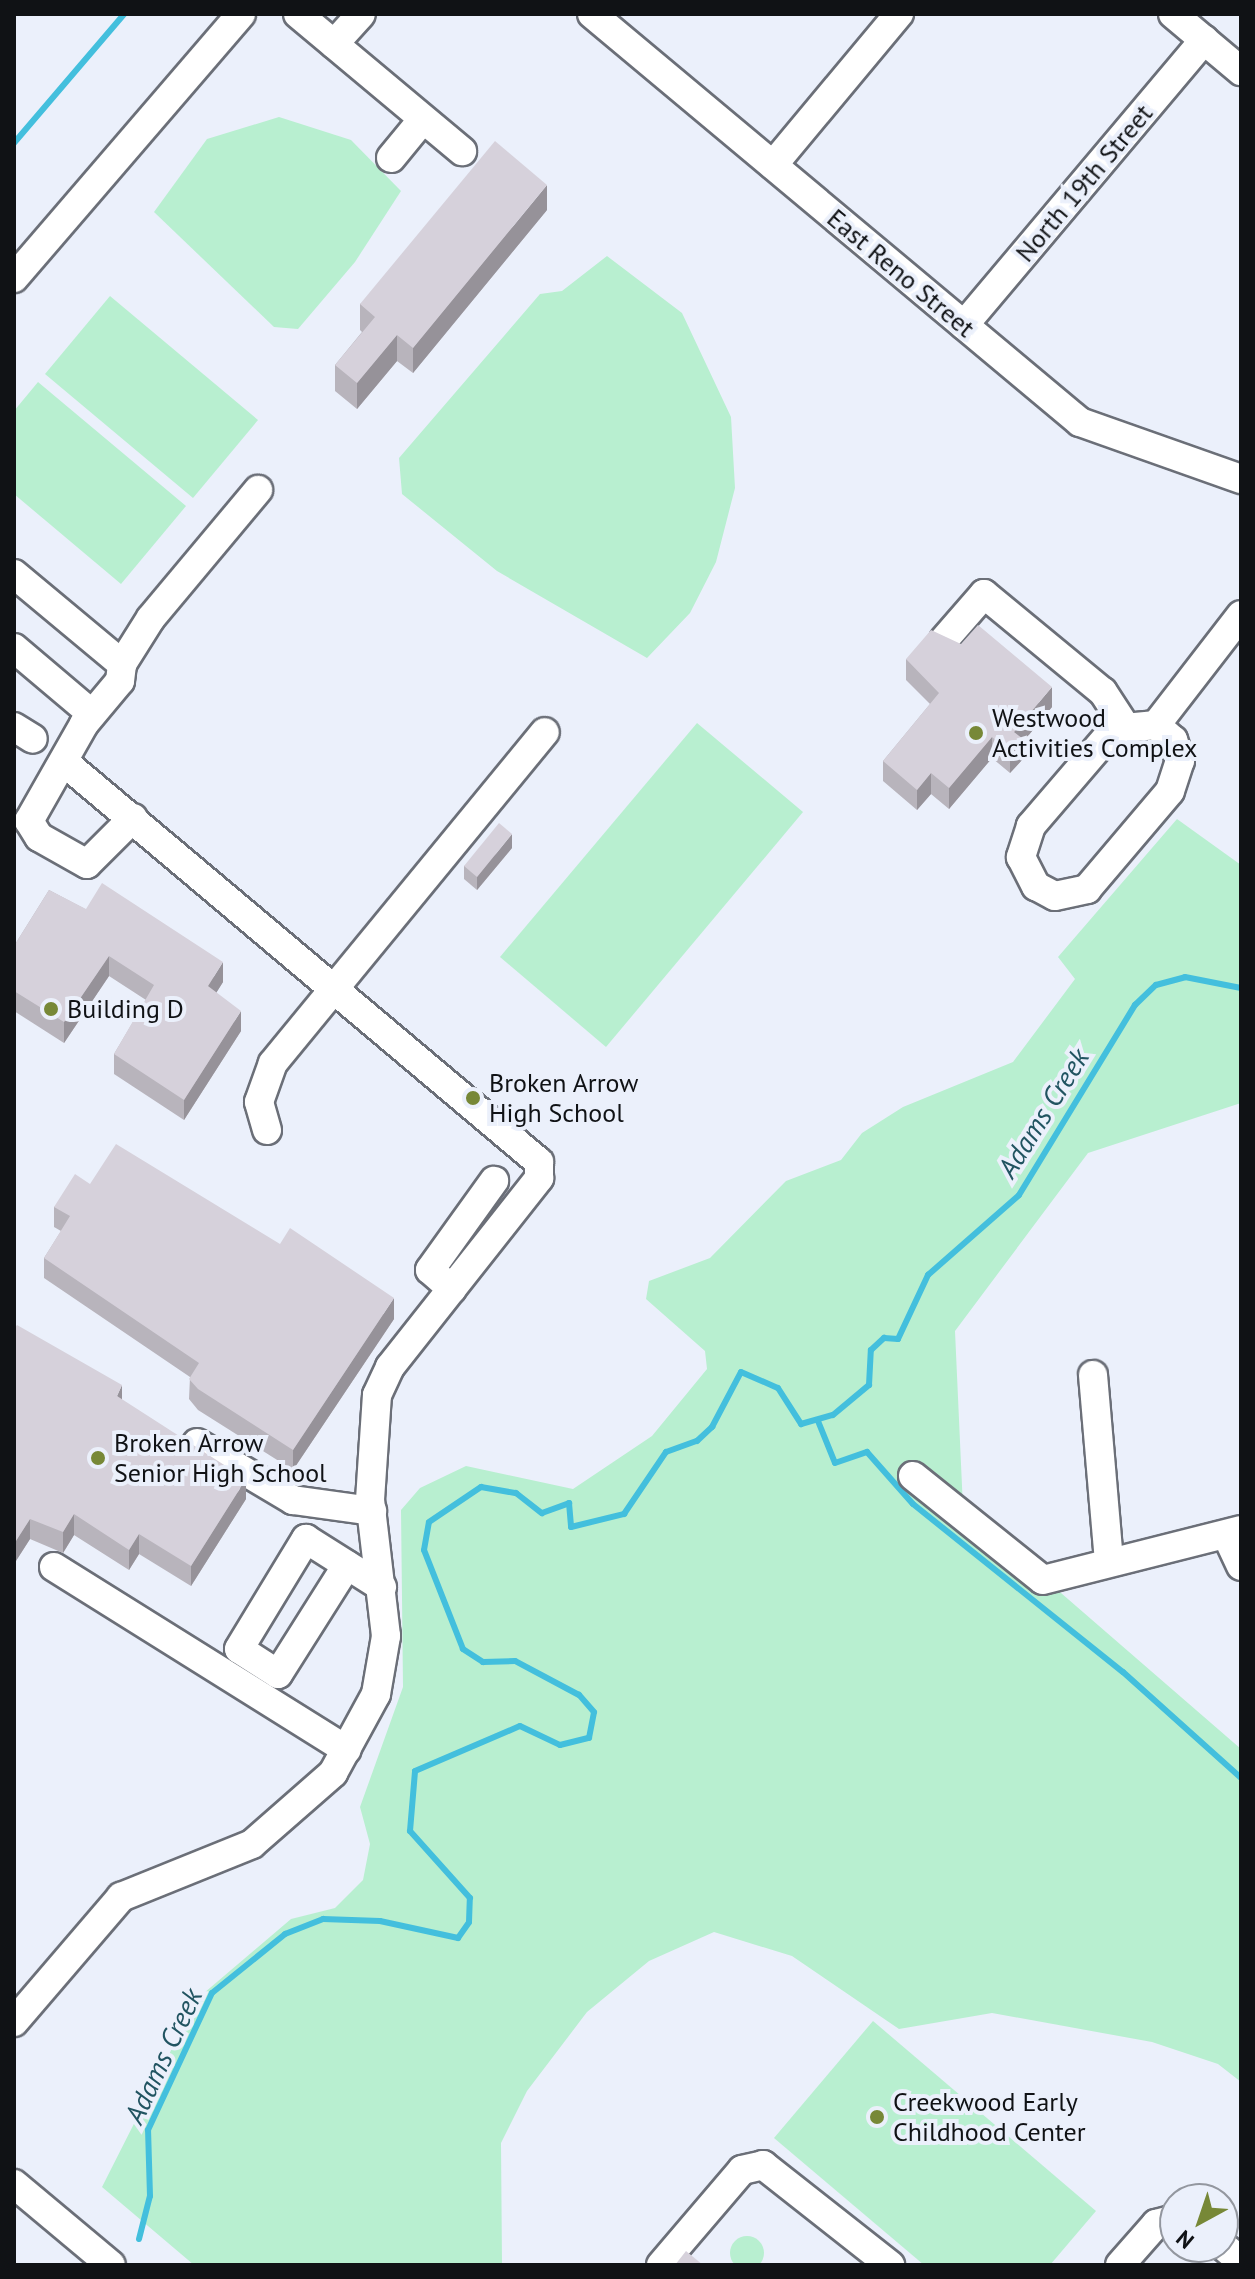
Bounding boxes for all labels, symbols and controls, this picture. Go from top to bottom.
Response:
street label: North 19th Street [1009,98,1159,268]
street label: East Reno Street [821,202,981,344]
place label: Westwood Activities Complex [992,702,1197,764]
marker: Westwood Activities Complex [967,724,985,742]
place label: Building D [67,993,184,1025]
marker: Building D [42,1000,60,1018]
water label: Adams Creek [990,1042,1096,1184]
place label: Broken Arrow High School [489,1067,639,1128]
marker: Broken Arrow High School [464,1089,482,1107]
place label: Broken Arrow Senior High School [114,1427,327,1488]
marker: Broken Arrow Senior High School [89,1449,107,1467]
water label: Adams Creek [117,1983,209,2129]
place label: Creekwood Early Childhood Center [893,2086,1086,2148]
marker: Creekwood Early Childhood Center [868,2108,886,2126]
north arrow [1159,2183,1239,2263]
text: N [1170,2224,1199,2255]

